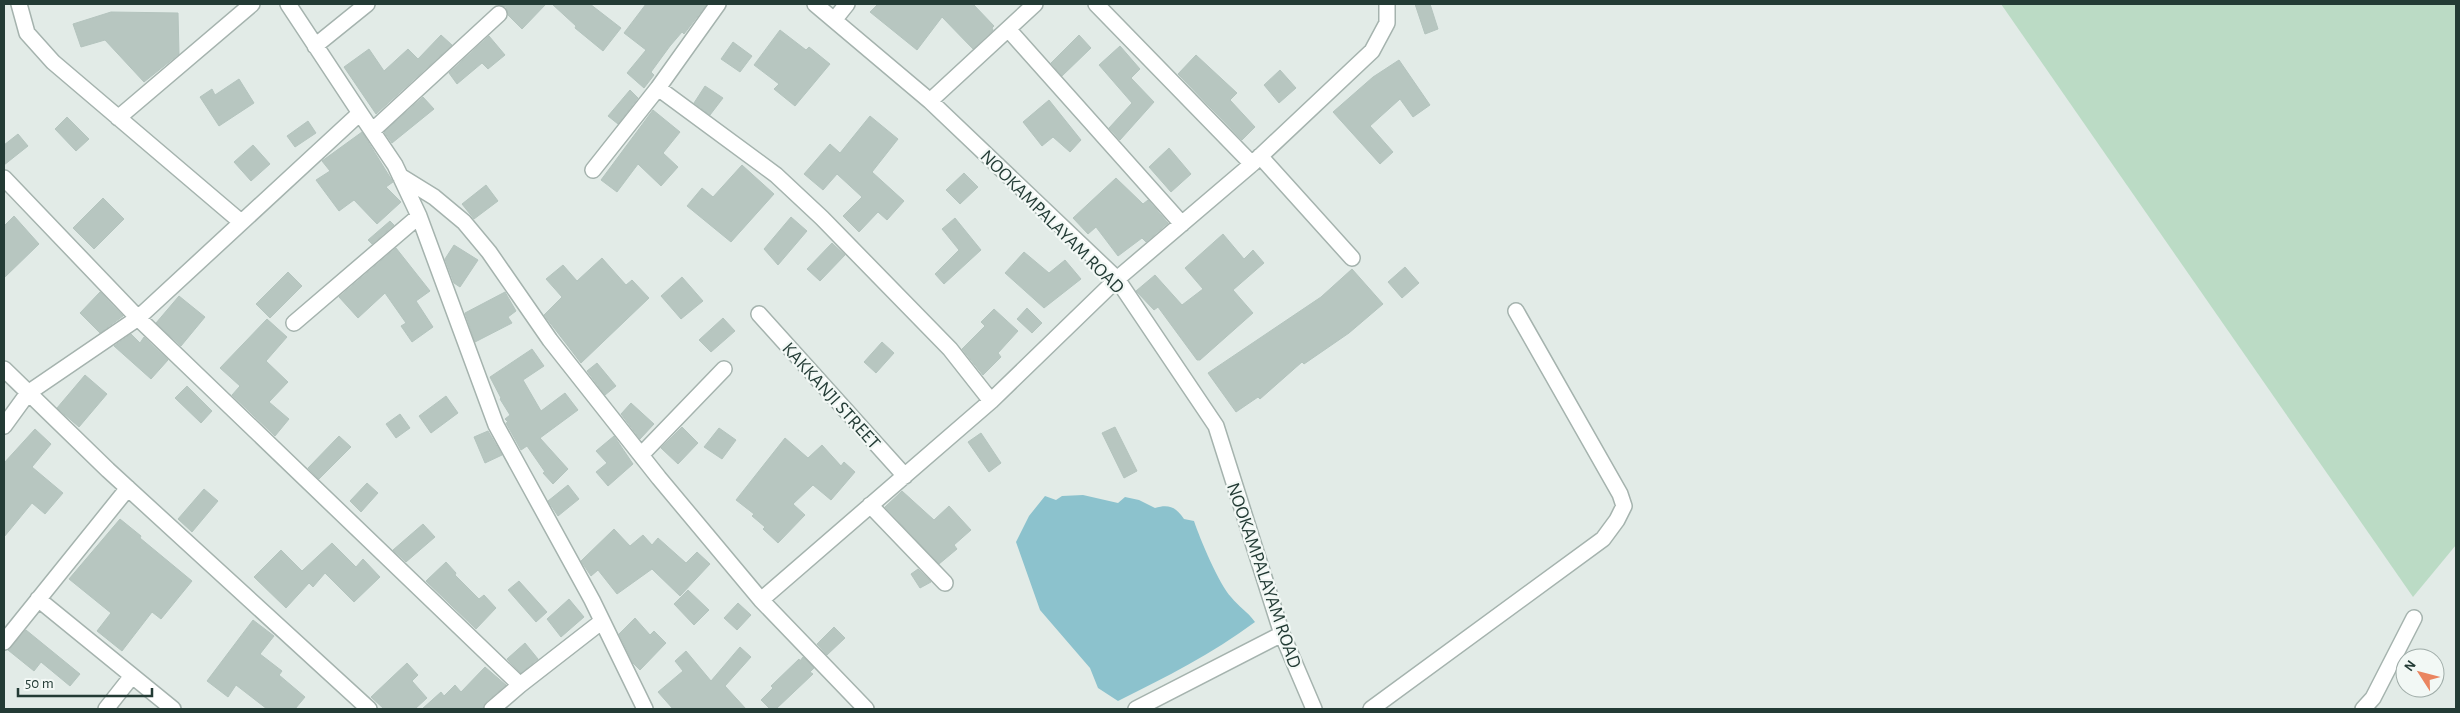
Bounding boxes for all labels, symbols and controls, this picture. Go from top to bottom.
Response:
street label: NOOKAMPALAYAM ROAD [976,147,1127,298]
street label: KAKKANJI STREET [778,339,884,453]
street label: NOOKAMPALAYAM ROAD [1223,480,1304,671]
north arrow [2395,648,2445,698]
text: N [2402,658,2419,674]
scale bar [18,666,151,698]
text: 50 m [25,676,54,691]

